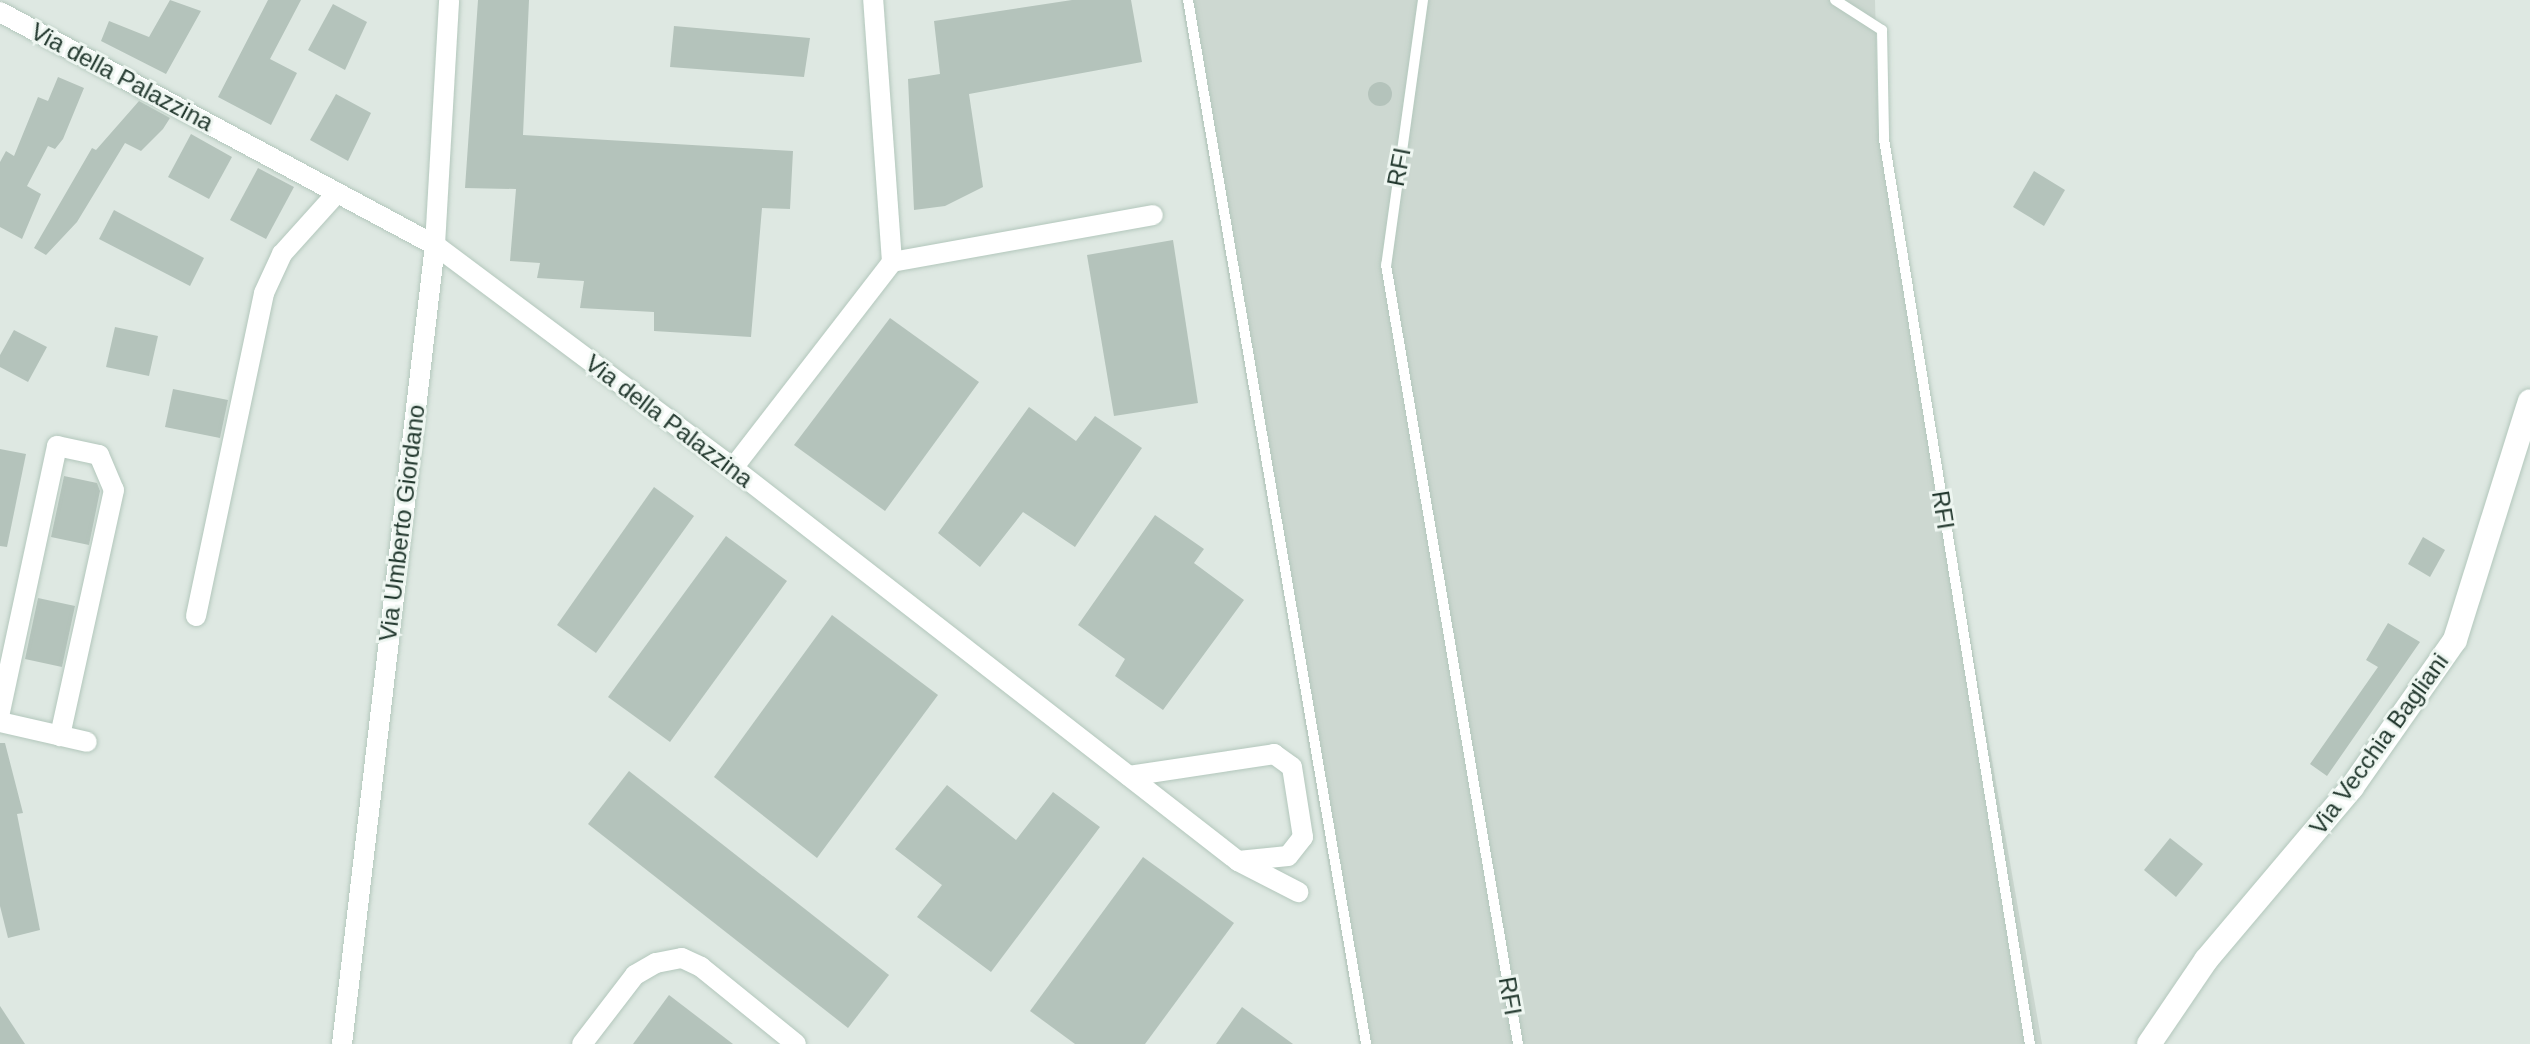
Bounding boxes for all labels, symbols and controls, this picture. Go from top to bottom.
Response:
street label: Via della Palazzina [26,17,218,137]
street label: RFI [1381,145,1417,189]
street label: Via della Palazzina [580,349,758,493]
street label: Via Umberto Giordano [373,403,431,643]
street label: RFI [1926,489,1960,531]
street label: Via Vecchia Bagliani [2304,648,2454,840]
street label: RFI [1492,974,1528,1018]

